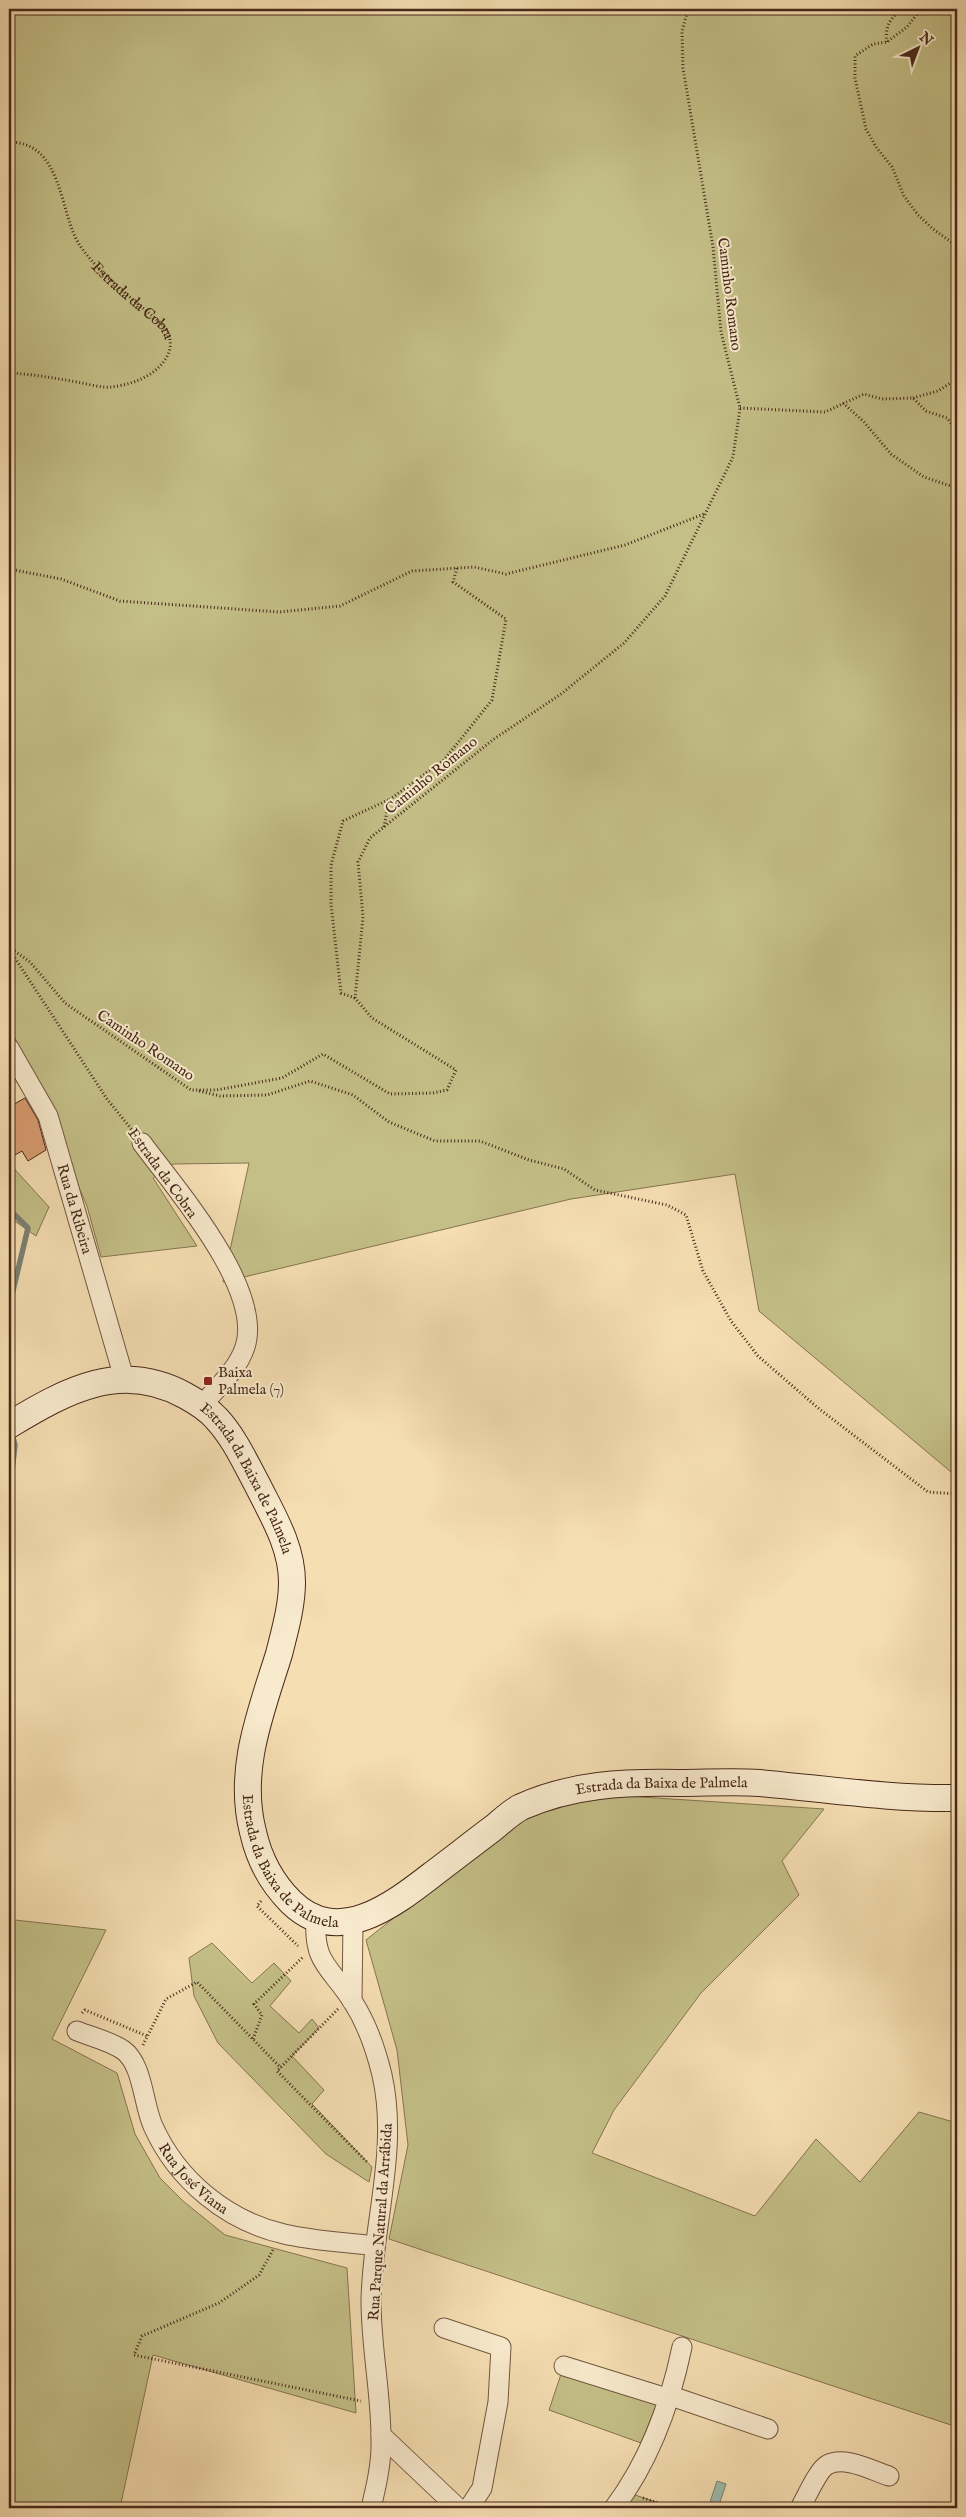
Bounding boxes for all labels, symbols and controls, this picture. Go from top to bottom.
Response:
north arrow [894,22,944,72]
text: N [915,28,937,50]
street label: Caminho Romano [713,236,746,352]
street label: Estrada da Cobra [87,258,179,342]
street label: Caminho Romano [381,732,481,819]
street label: Caminho Romano [93,1006,198,1085]
street label: Estrada da Cobra [123,1124,202,1223]
street label: Rua da Ribeira [52,1162,97,1257]
place label: Baixa Palmela (7) [218,1363,284,1399]
marker: Baixa Palmela (7) [202,1375,214,1387]
street label: Estrada da Baixa de Palmela [196,1399,297,1557]
street label: Estrada da Baixa de Palmela [574,1773,748,1799]
street label: Estrada da Baixa de Palmela [238,1794,339,1932]
street label: Rua Parque Natural da Arrábida [364,2122,397,2321]
street label: Rua José Viana [154,2140,232,2219]

